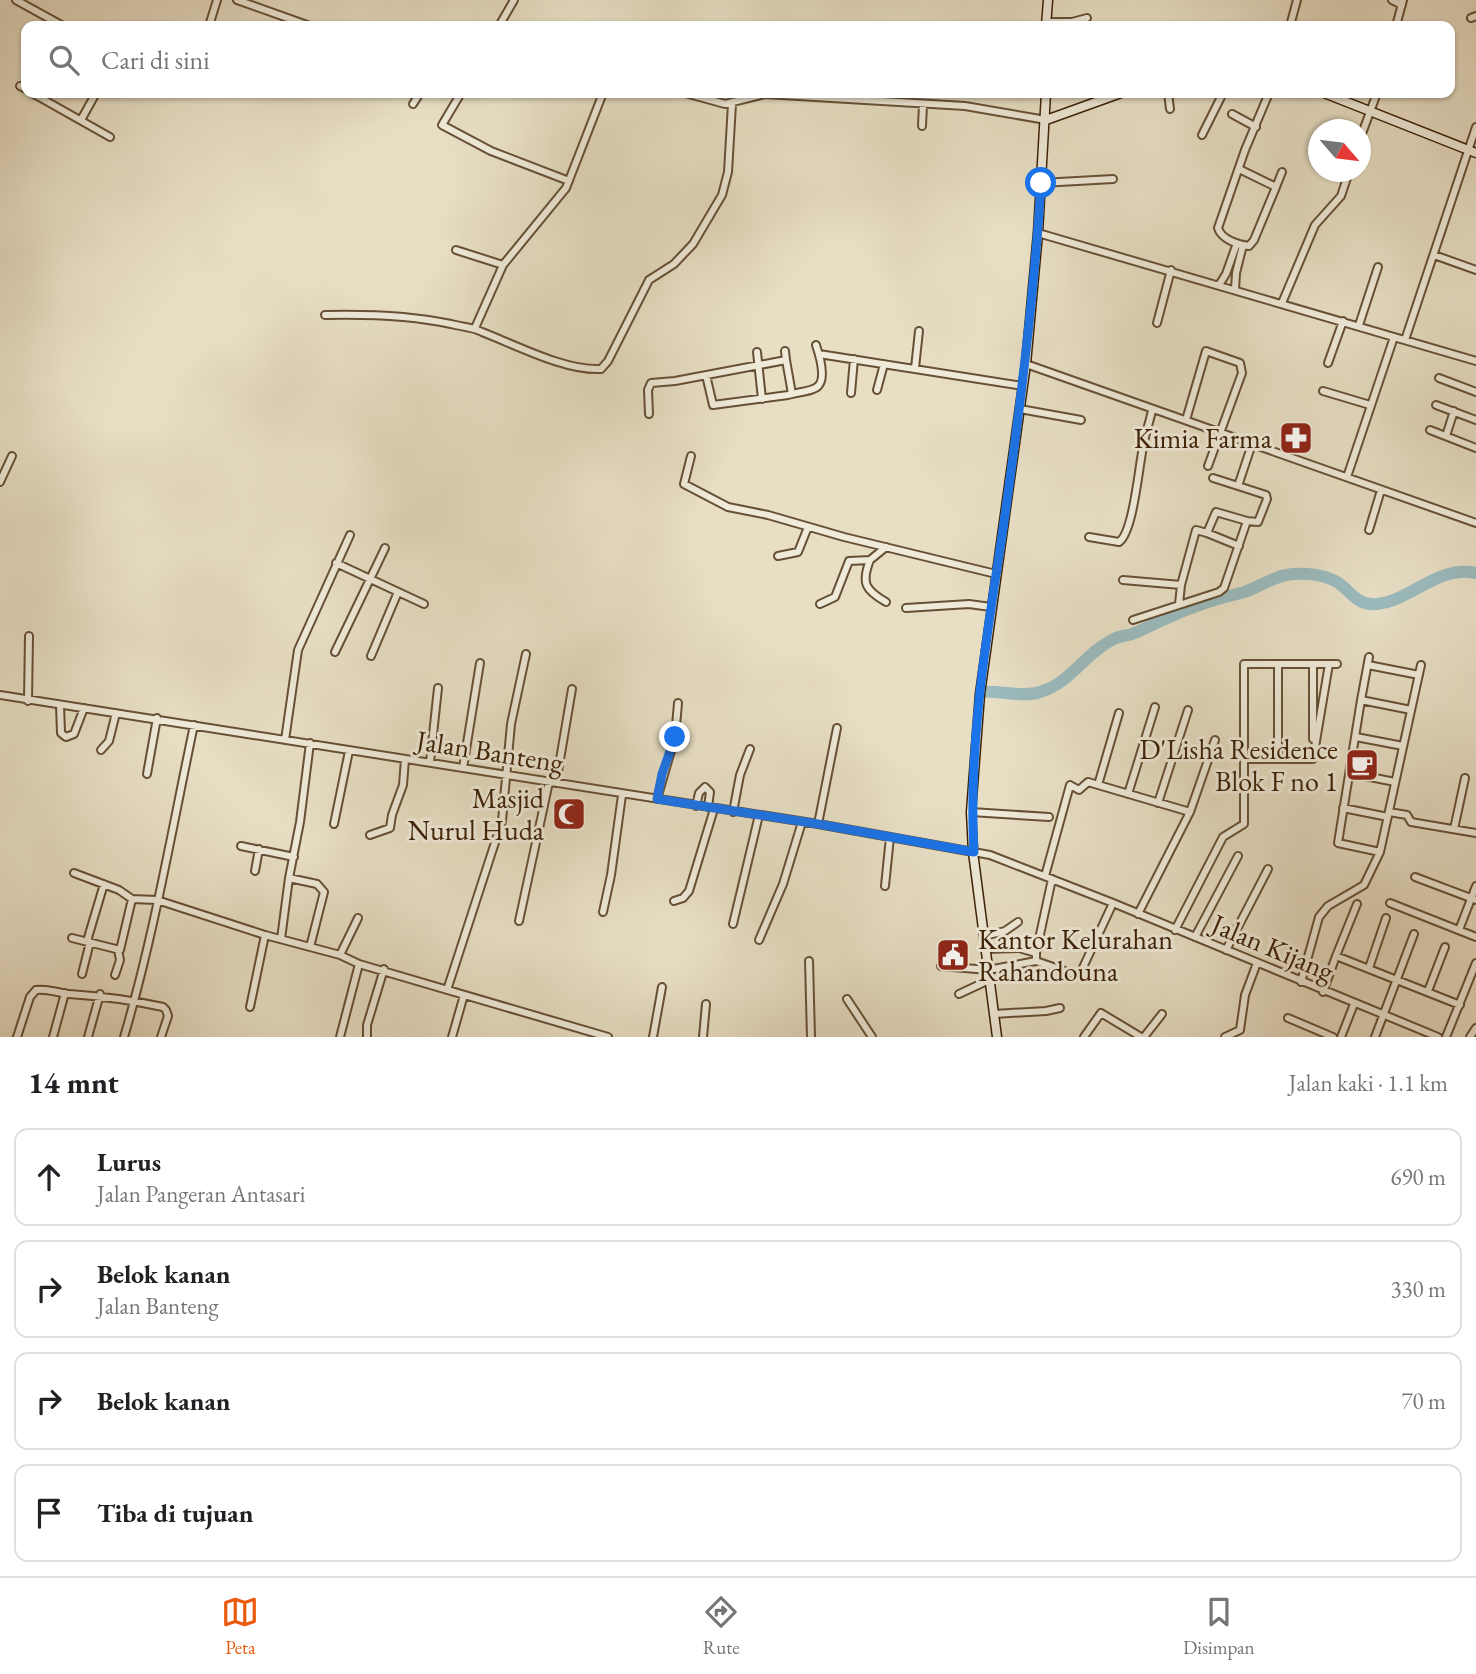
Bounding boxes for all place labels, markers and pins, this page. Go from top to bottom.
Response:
pharmacy icon: Kimia Farma [1277,419,1315,457]
place label: Kimia Farma [1134,420,1273,456]
place label: D'Lisha Residence Blok F no 1 [1139,731,1338,799]
cafe icon: D'Lisha Residence Blok F no 1 [1343,746,1381,784]
place label: Masjid Nurul Huda [408,780,545,848]
mosque icon: Masjid Nurul Huda [550,795,588,833]
place label: Kantor Kelurahan Rahandouna [978,921,1173,989]
public building icon: Kantor Kelurahan Rahandouna [934,936,972,974]

